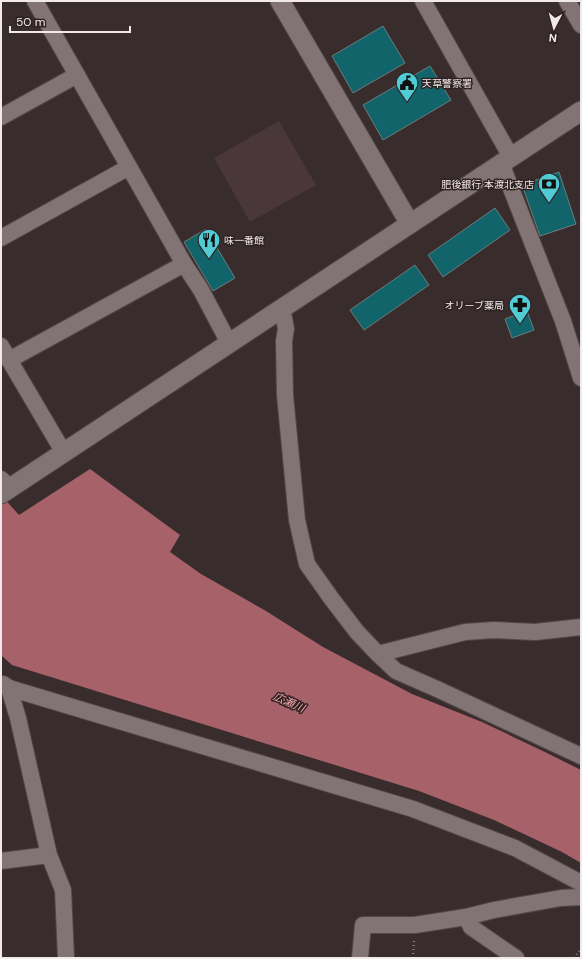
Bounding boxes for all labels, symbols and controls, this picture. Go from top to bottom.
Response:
scale bar [10,8,130,34]
north arrow [534,8,574,48]
text: 50 m [16,14,45,30]
text: N [548,31,558,45]
public building icon: 天草警察署 [394,70,420,103]
place label: 天草警察署 [422,77,472,90]
bank icon: 肥後銀行 本渡北支店 [536,171,562,204]
place label: 肥後銀行 本渡北支店 [441,178,534,191]
restaurant icon: 味一番館 [196,227,222,260]
place label: 味一番館 [224,234,264,247]
pharmacy icon: オリーブ薬局 [507,292,533,325]
place label: オリーブ薬局 [445,299,504,312]
water label: 広瀬川 [271,689,308,716]

